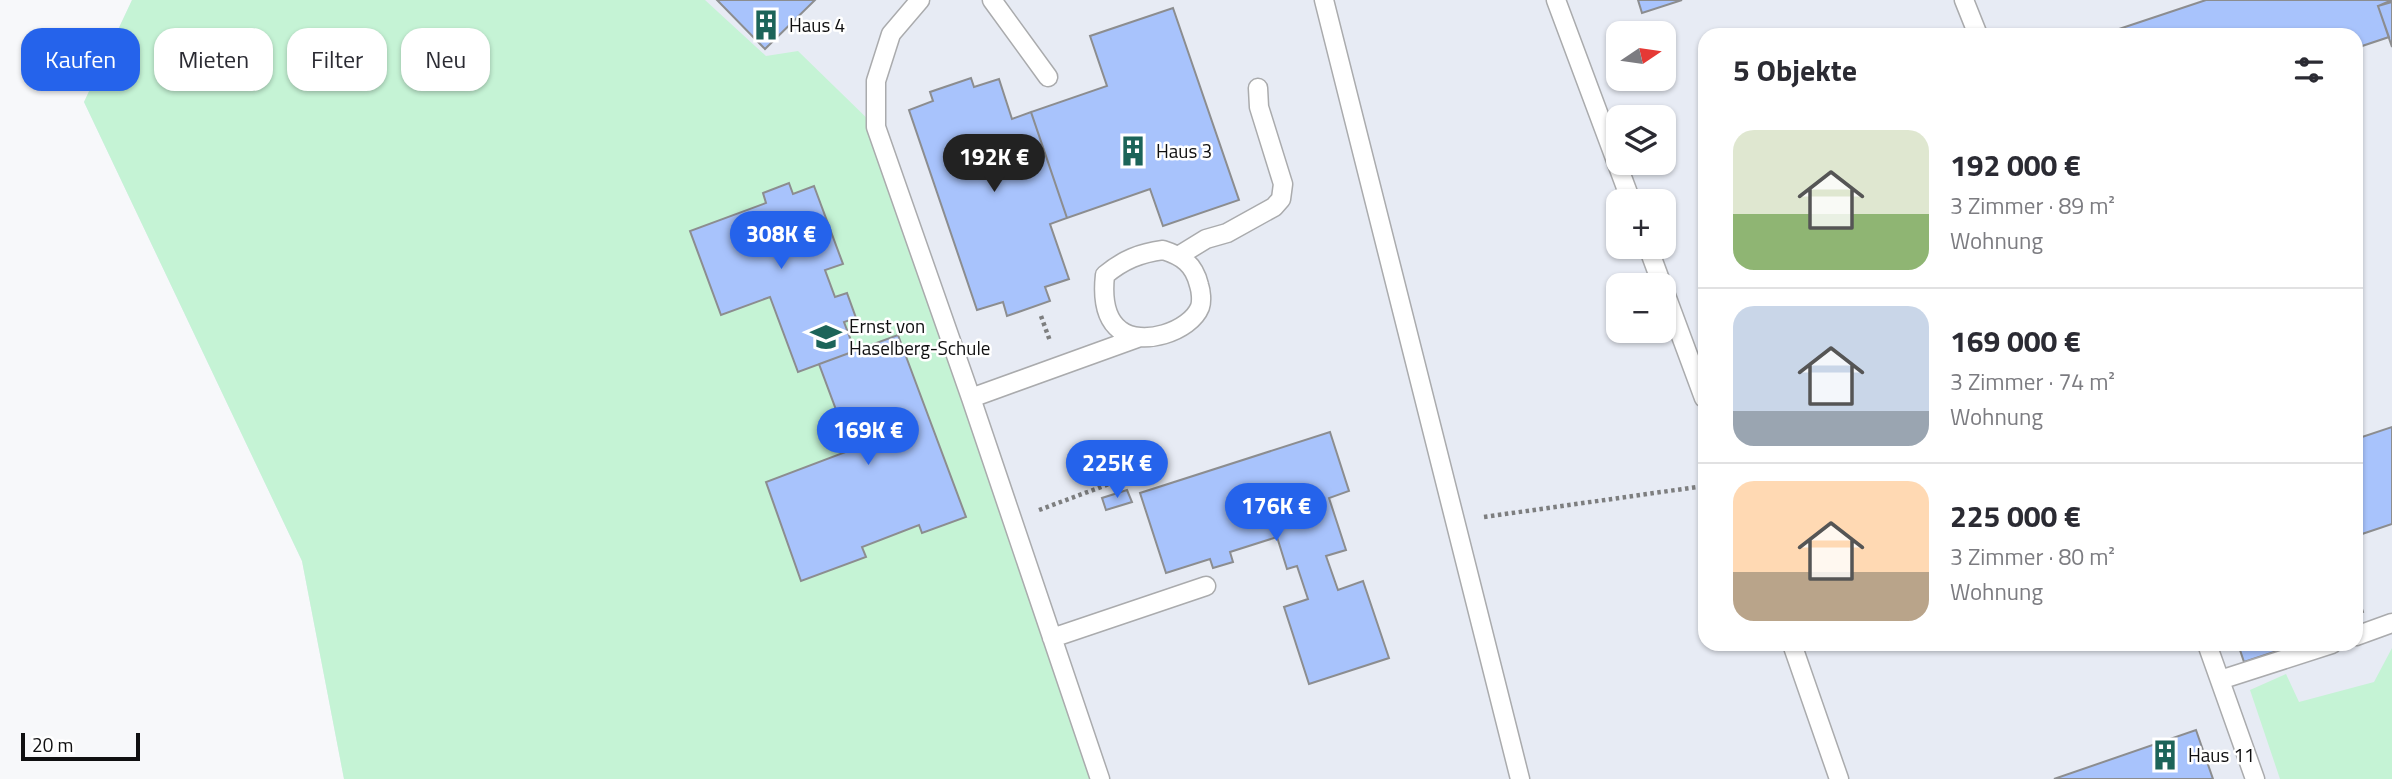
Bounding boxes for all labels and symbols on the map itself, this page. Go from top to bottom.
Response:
building icon: Haus 4 [749,8,783,42]
place label: Haus 4 [789,10,845,39]
north arrow [1606,21,1676,91]
pin: 192K € [937,134,1051,194]
building icon: Haus 3 [1116,134,1150,168]
place label: Haus 3 [1156,136,1212,165]
pin: 308K € [724,212,838,271]
place label: Ernst von Haselberg-Schule [849,311,990,362]
school or university icon: Ernst von Haselberg-Schule [809,320,843,354]
pin: 169K € [811,407,925,467]
pin: 225K € [1060,440,1174,500]
pin: 176K € [1219,484,1333,543]
scale bar [21,730,140,762]
building icon: Haus 11 [2148,738,2182,772]
place label: Haus 11 [2188,740,2255,769]

